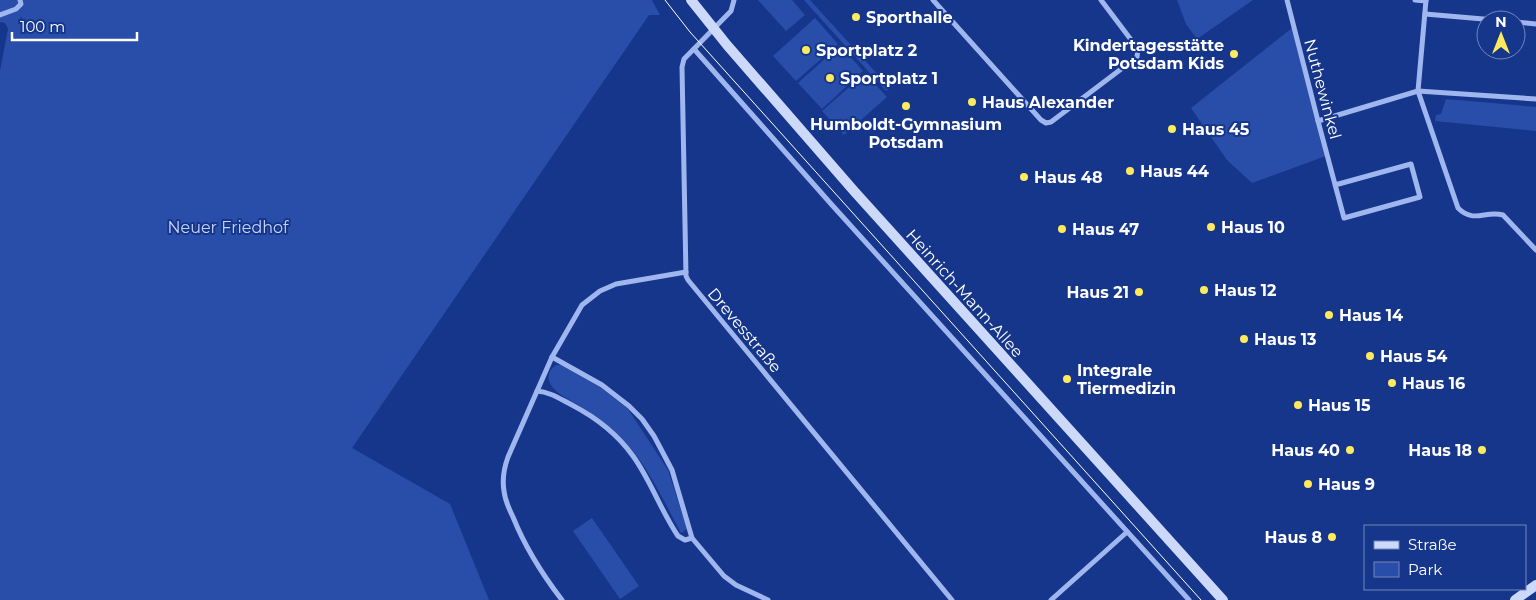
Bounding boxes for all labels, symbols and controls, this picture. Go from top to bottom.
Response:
place label: Sporthalle [866,8,952,27]
scale bar [12,10,138,42]
north arrow [1476,10,1526,60]
marker: Sporthalle [850,11,862,23]
text: N [1495,13,1507,31]
text: 100 m [20,17,65,36]
place label: Kindertagesstätte Potsdam Kids [1073,36,1224,73]
street label: Nuthewinkel [1300,37,1345,141]
place label: Sportplatz 2 [816,41,917,60]
marker: Sportplatz 2 [800,44,812,56]
marker: Kindertagesstätte Potsdam Kids [1228,48,1240,60]
place label: Sportplatz 1 [840,69,938,88]
marker: Sportplatz 1 [824,72,836,84]
place label: Haus Alexander [982,93,1114,112]
marker: Haus Alexander [966,96,978,108]
marker: Humboldt-Gymnasium Potsdam [900,100,912,112]
place label: Humboldt-Gymnasium Potsdam [810,115,1002,152]
place label: Haus 45 [1182,120,1250,139]
marker: Haus 45 [1166,123,1178,135]
place label: Haus 44 [1140,162,1209,181]
marker: Haus 44 [1124,165,1136,177]
place label: Haus 48 [1034,168,1103,187]
marker: Haus 48 [1018,171,1030,183]
park label: Neuer Friedhof [167,218,289,237]
place label: Haus 10 [1221,218,1285,237]
place label: Haus 47 [1072,220,1139,239]
marker: Haus 10 [1205,221,1217,233]
marker: Haus 47 [1056,223,1068,235]
street label: Heinrich-Mann-Allee [902,225,1027,361]
place label: Haus 12 [1214,281,1277,300]
place label: Haus 21 [1066,283,1129,302]
street label: Drevesstraße [704,284,786,377]
marker: Haus 12 [1198,284,1210,296]
marker: Haus 21 [1133,286,1145,298]
place label: Haus 14 [1339,306,1403,325]
marker: Haus 14 [1323,309,1335,321]
place label: Haus 13 [1254,330,1317,349]
marker: Haus 13 [1238,333,1250,345]
place label: Haus 54 [1380,347,1447,366]
marker: Haus 54 [1364,350,1376,362]
place label: Integrale Tiermedizin [1077,361,1176,398]
marker: Integrale Tiermedizin [1061,373,1073,385]
place label: Haus 16 [1402,374,1465,393]
marker: Haus 16 [1386,377,1398,389]
place label: Haus 15 [1308,396,1371,415]
marker: Haus 15 [1292,399,1304,411]
place label: Haus 40 [1271,441,1340,460]
place label: Haus 18 [1408,441,1472,460]
marker: Haus 40 [1344,444,1356,456]
marker: Haus 18 [1476,444,1488,456]
place label: Haus 9 [1318,475,1375,494]
marker: Haus 9 [1302,478,1314,490]
legend [1364,525,1526,590]
place label: Haus 8 [1265,528,1322,547]
marker: Haus 8 [1326,531,1338,543]
text: Straße [1408,535,1457,554]
text: Park [1408,560,1442,579]

